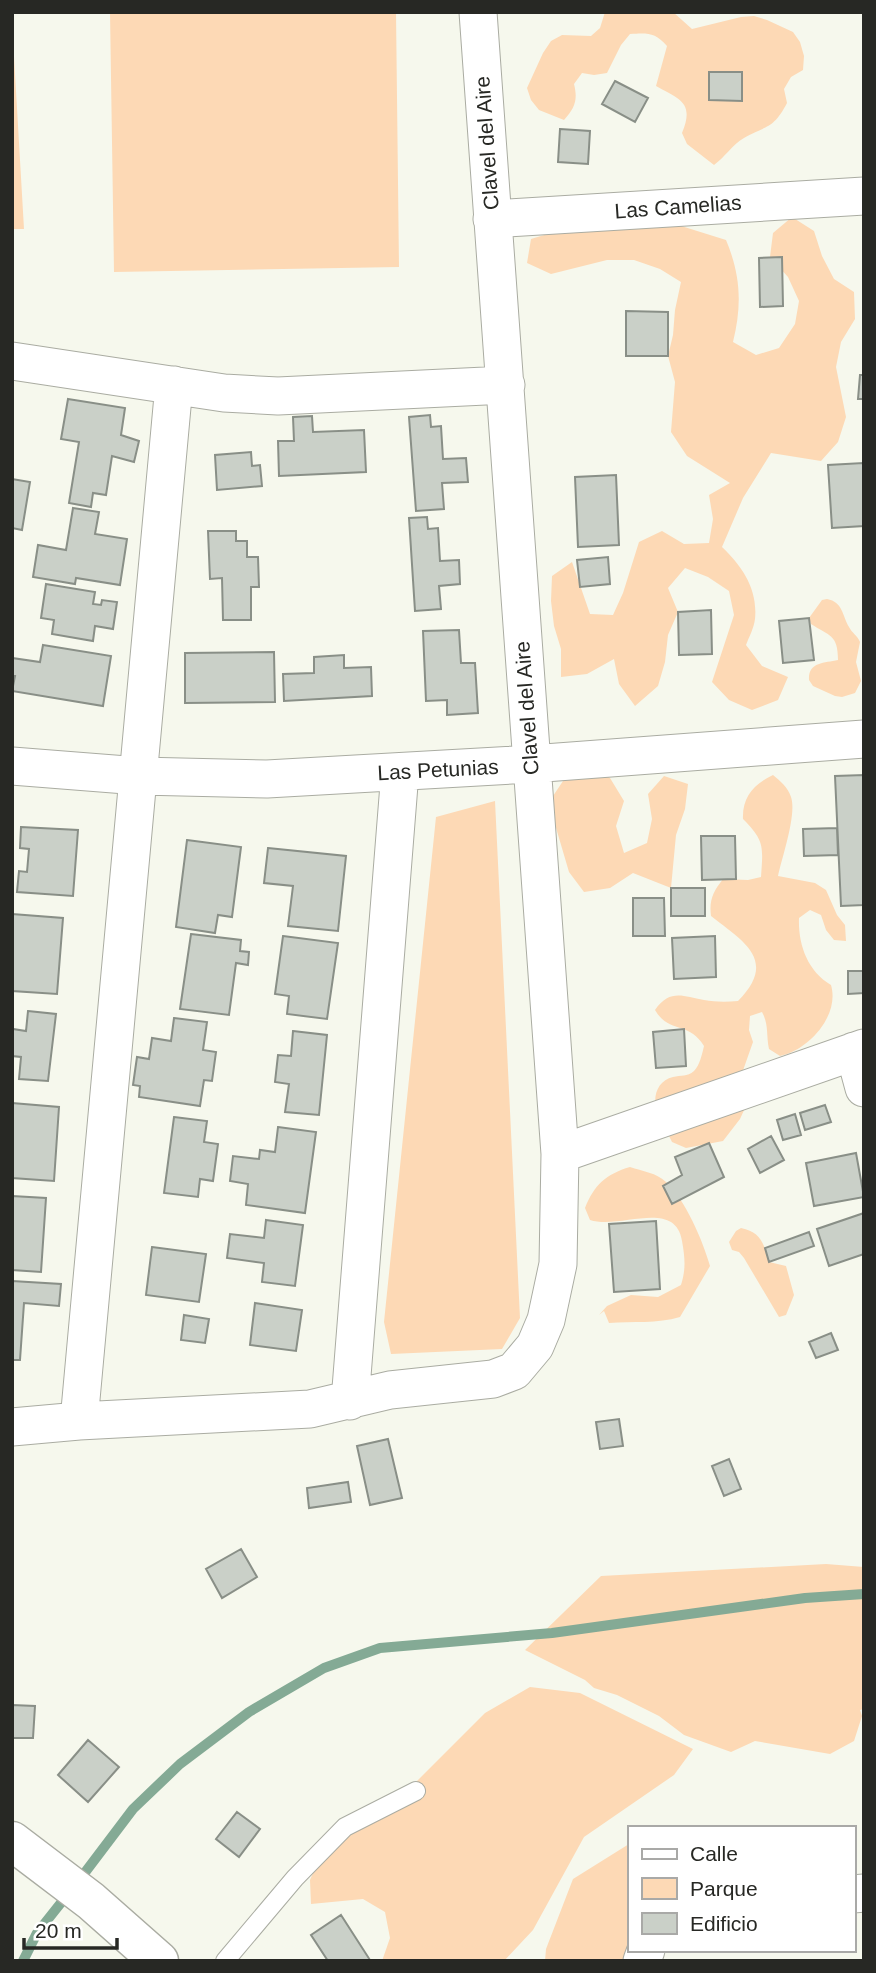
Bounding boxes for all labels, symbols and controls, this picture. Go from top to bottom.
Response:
street label: Clavel del Aire [470,75,503,211]
street label: Las Camelias [614,191,742,222]
street label: Clavel del Aire [510,640,543,776]
street label: Las Petunias [377,755,499,784]
legend [628,1826,855,1952]
text: Calle [690,1842,738,1865]
text: Parque [690,1877,758,1900]
scale bar [24,1906,117,1950]
text: Edificio [690,1912,758,1935]
text: 20 m [35,1919,82,1942]

